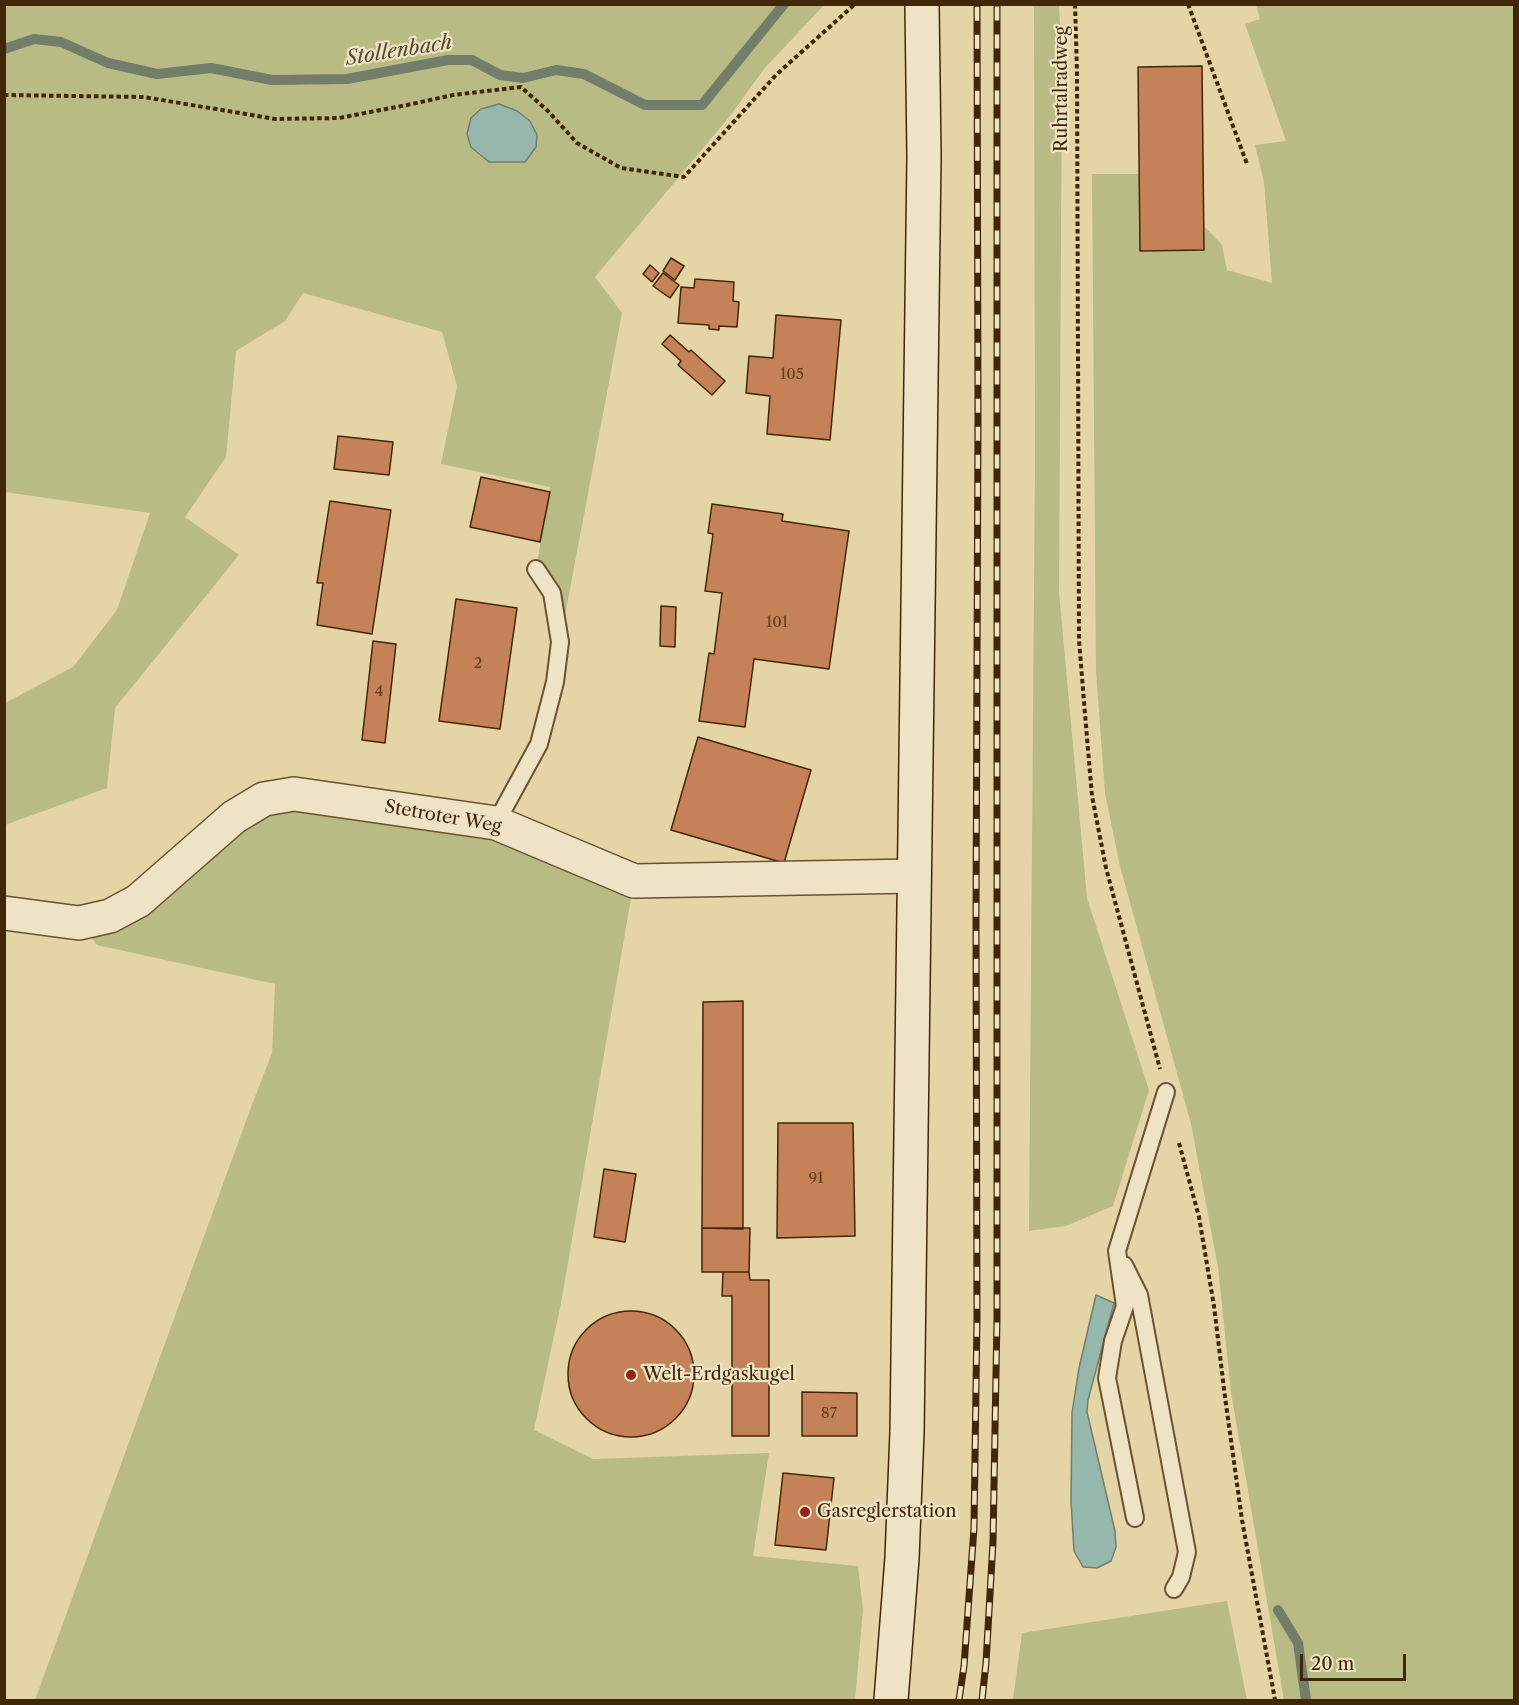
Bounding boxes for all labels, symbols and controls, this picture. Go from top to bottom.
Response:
street label: Ruhrtalradweg [1051,26,1073,152]
water label: Stollenbach [344,31,454,71]
house number: 105 [780,366,804,384]
house number: 101 [766,614,788,632]
house number: 2 [474,655,482,673]
house number: 4 [375,683,383,701]
street label: Stetroter Weg [383,796,503,838]
house number: 91 [808,1170,824,1188]
place label: Welt-Erdgaskugel [643,1364,795,1386]
marker: Welt-Erdgaskugel [624,1368,638,1382]
house number: 87 [821,1405,837,1423]
place label: Gasreglerstation [817,1501,956,1523]
marker: Gasreglerstation [798,1505,812,1519]
scale bar [1303,1642,1410,1680]
text: 20 m [1311,1653,1354,1675]

